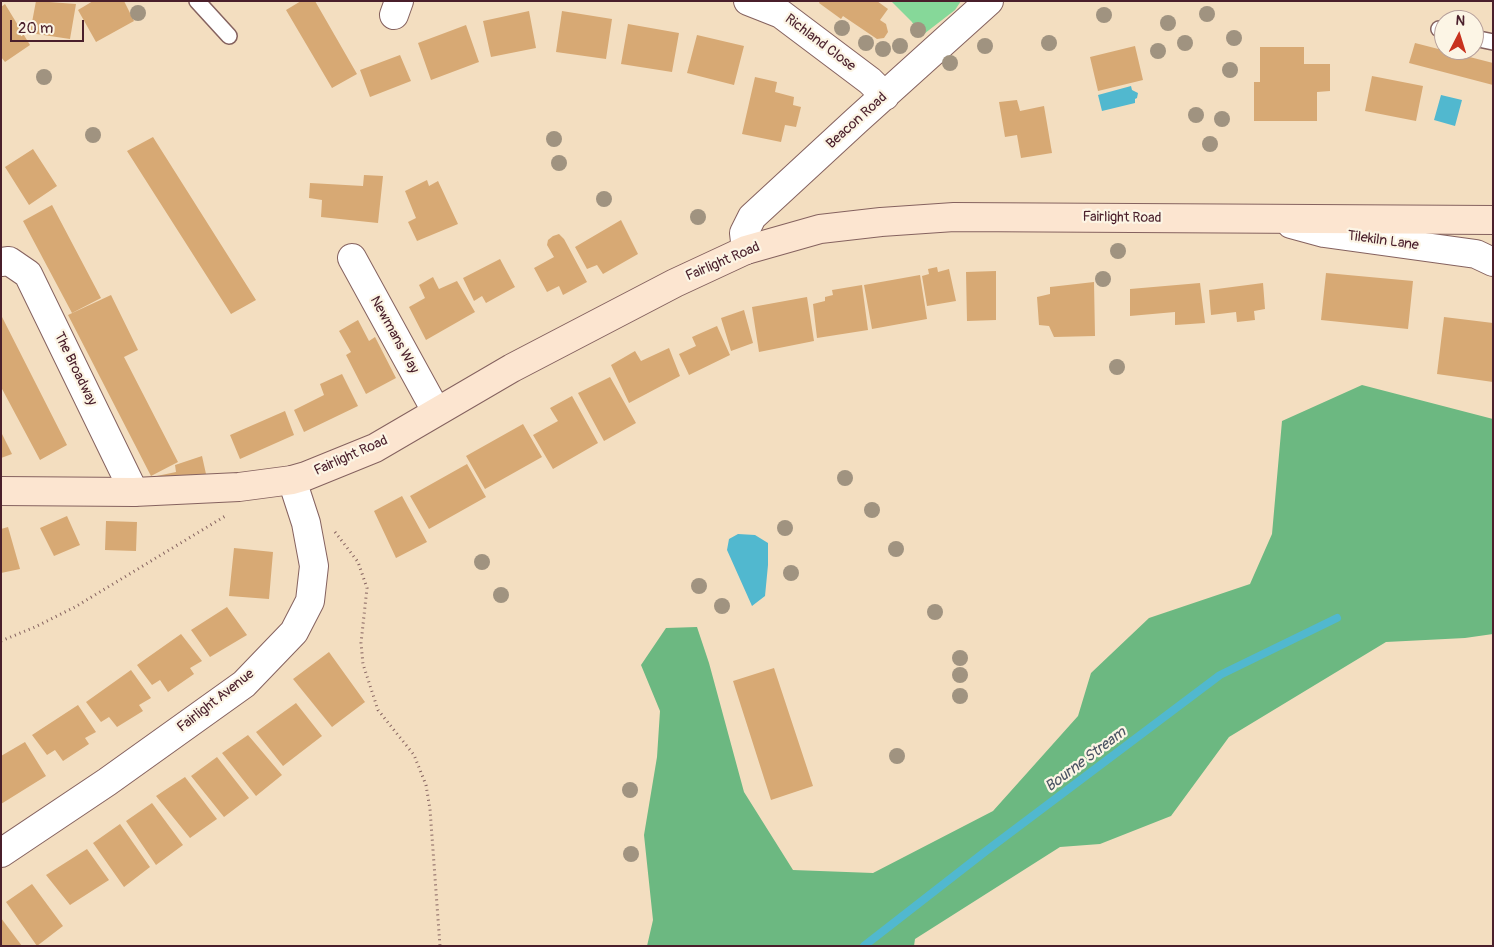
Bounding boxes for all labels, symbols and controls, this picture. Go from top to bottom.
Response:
scale bar [12,10,86,42]
north arrow [1434,10,1484,60]
street label: Richland Close [781,11,859,75]
text: N [1455,12,1466,29]
text: 20 m [18,19,53,38]
street label: Beacon Road [823,89,891,153]
street label: Fairlight Road [1082,209,1162,227]
street label: Tilekiln Lane [1346,228,1420,254]
street label: Fairlight Road [683,239,763,285]
street label: Newmans Way [366,293,422,377]
street label: The Broadway [50,329,100,409]
street label: Fairlight Road [312,432,390,480]
street label: Fairlight Avenue [174,666,258,736]
water label: Bourne Stream [1042,724,1130,796]

